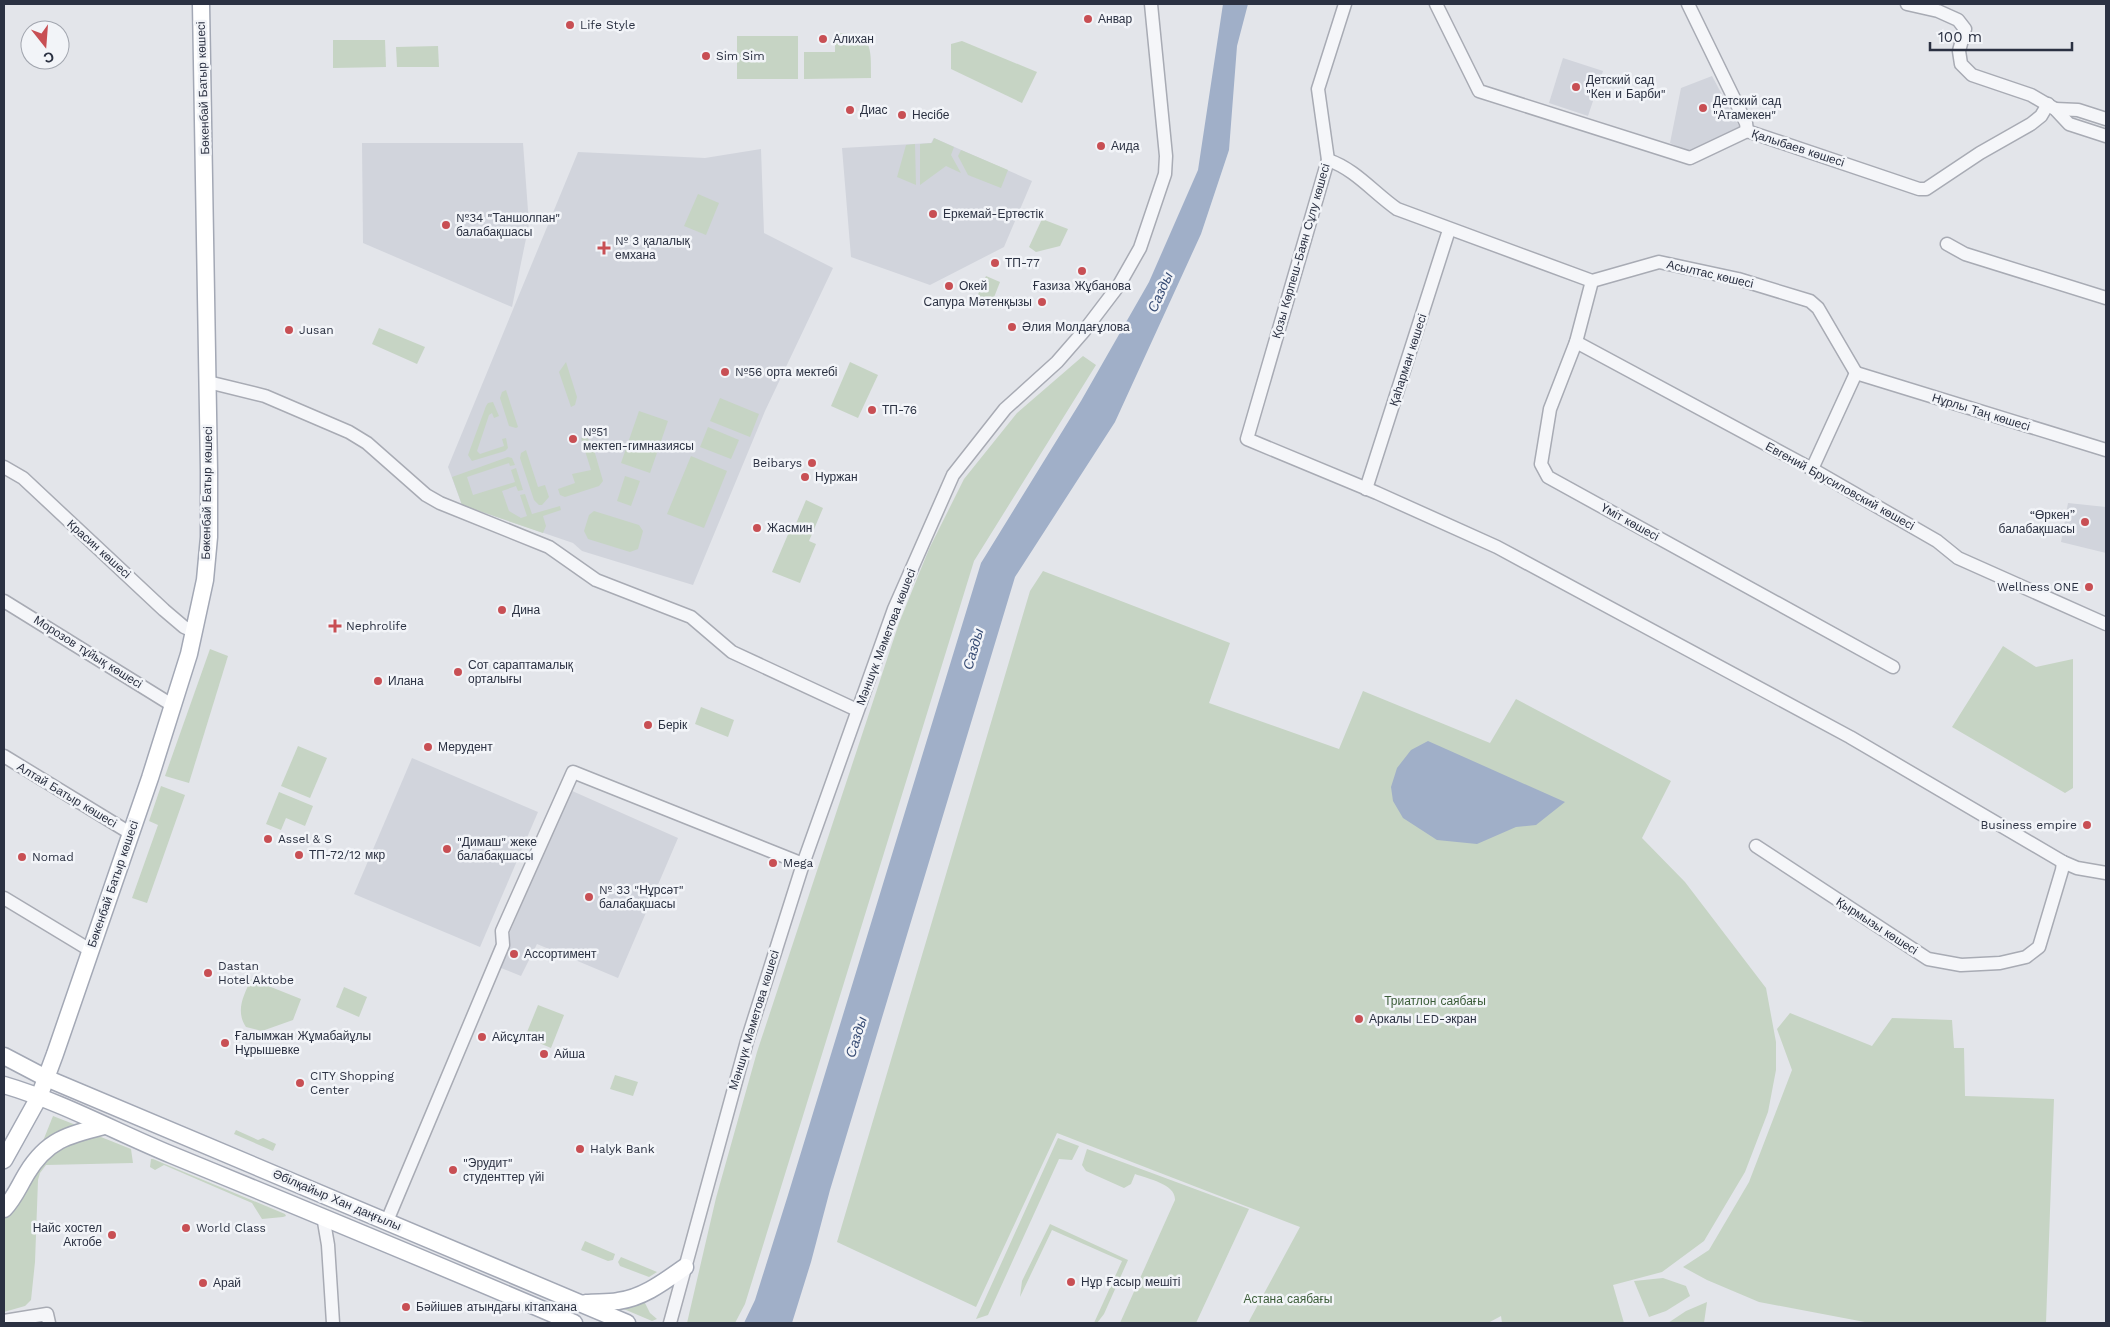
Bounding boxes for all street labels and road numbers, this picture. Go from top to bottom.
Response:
street label: Бөкенбай Батыр көшесі [194,21,212,155]
street label: Қалыбаев көшесі [1750,126,1846,170]
street label: Қозы Көрпеш-Баян Сұлу көшесі [1269,162,1333,340]
street label: Асылтас көшесі [1665,257,1755,291]
street label: Қаһарман көшесі [1386,312,1430,408]
street label: Нұрлы Таң көшесі [1930,390,2032,434]
street label: Бөкенбай Батыр көшесі [199,426,215,560]
street label: Евгений Брусиловский көшесі [1763,439,1917,533]
street label: Үміт көшесі [1599,500,1661,544]
street label: Красин көшесі [64,517,134,581]
street label: Мәншүк Мәметова көшесі [853,567,919,707]
street label: Морозов тұйық көшесі [31,613,145,691]
street label: Алтай Батыр көшесі [15,760,119,830]
street label: Бөкенбай Батыр көшесі [85,819,141,949]
street label: Қырмызы көшесі [1834,894,1920,958]
street label: Мәншүк Мәметова көшесі [726,948,782,1092]
street label: Әбілқайыр Хан даңғылы [271,1167,403,1233]

